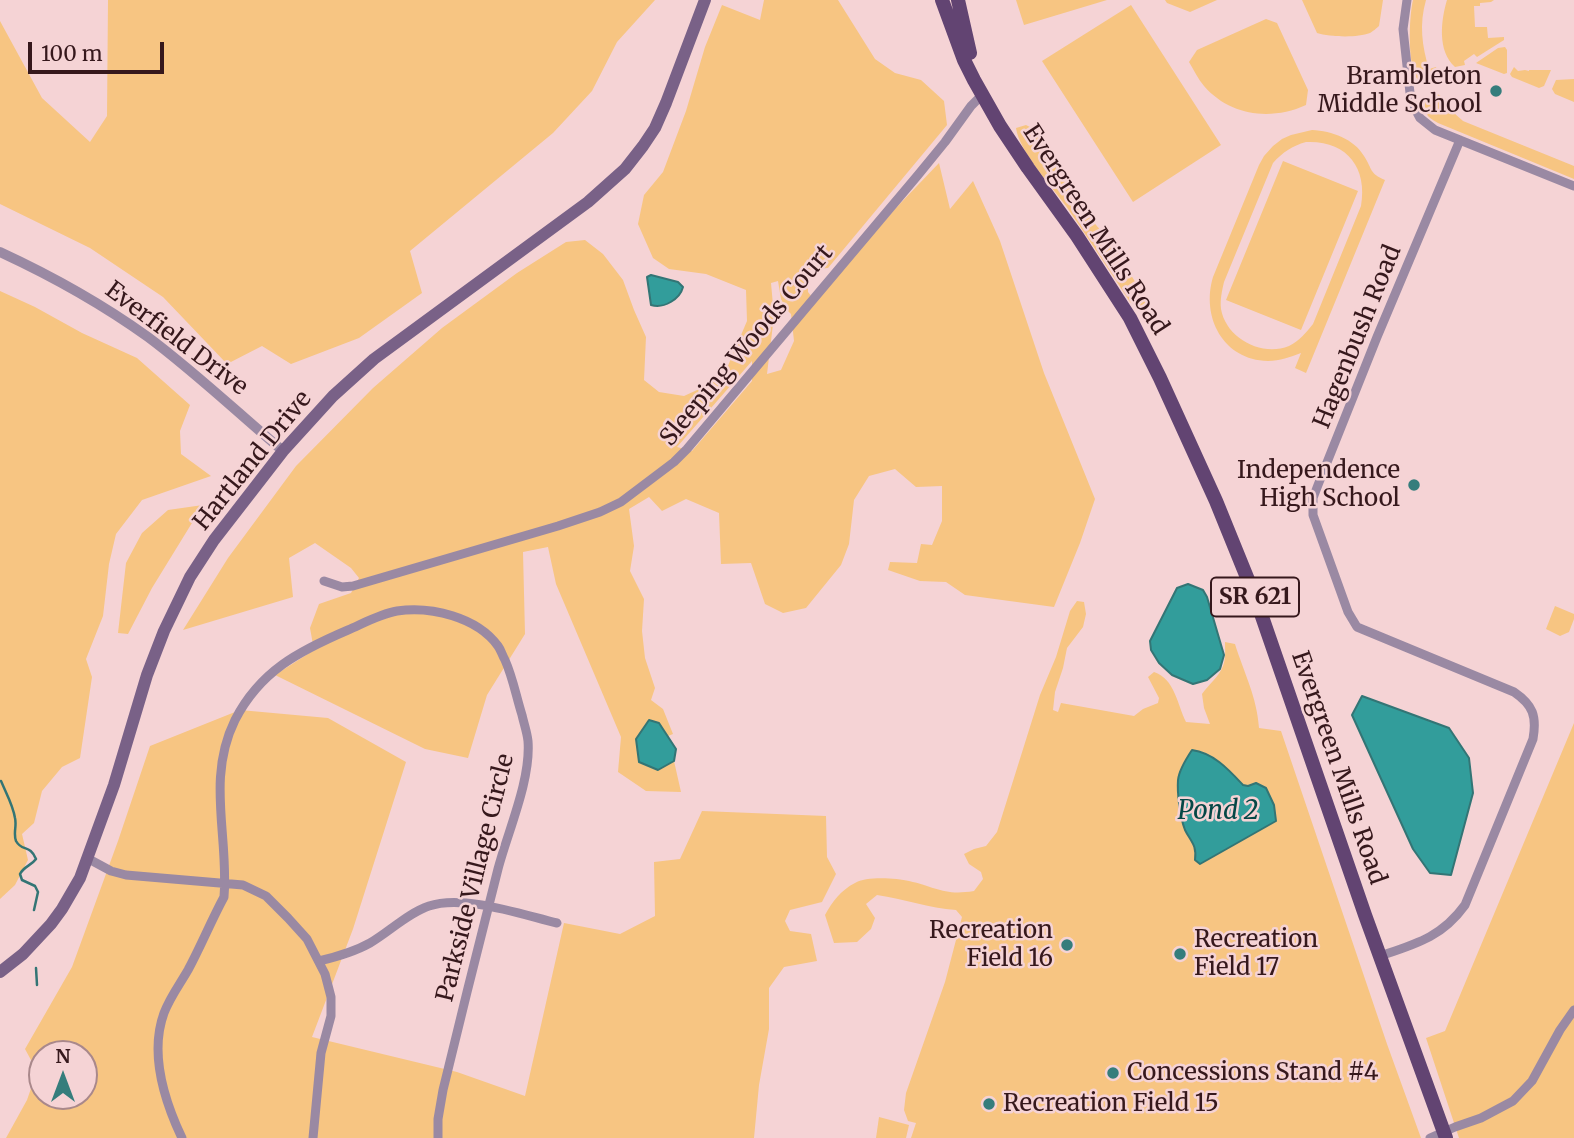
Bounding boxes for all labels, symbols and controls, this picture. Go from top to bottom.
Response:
scale bar [32,28,168,72]
text: 100 m [41,40,103,67]
place label: Brambleton Middle School [1318,63,1482,119]
marker: Brambleton Middle School [1488,83,1504,99]
street label: Evergreen Mills Road [1016,119,1174,341]
street label: Sleeping Woods Court [654,240,840,452]
street label: Hagenbush Road [1308,241,1408,433]
street label: Everfield Drive [99,276,253,402]
street label: Hartland Drive [188,386,318,536]
place label: Independence High School [1237,457,1400,513]
marker: Independence High School [1406,477,1422,493]
road number: SR 621 [1211,578,1299,617]
street label: Evergreen Mills Road [1285,648,1391,888]
street label: Parkside Village Circle [431,751,521,1005]
water label: Pond 2 [1177,796,1259,828]
place label: Recreation Field 16 [929,917,1053,973]
place label: Recreation Field 17 [1194,926,1318,982]
marker: Recreation Field 16 [1059,937,1075,953]
marker: Recreation Field 17 [1172,946,1188,962]
north arrow [28,1040,98,1110]
text: N [55,1044,71,1068]
place label: Concessions Stand #4 [1127,1059,1379,1087]
marker: Concessions Stand #4 [1105,1065,1121,1081]
place label: Recreation Field 15 [1003,1090,1219,1118]
marker: Recreation Field 15 [981,1096,997,1112]

